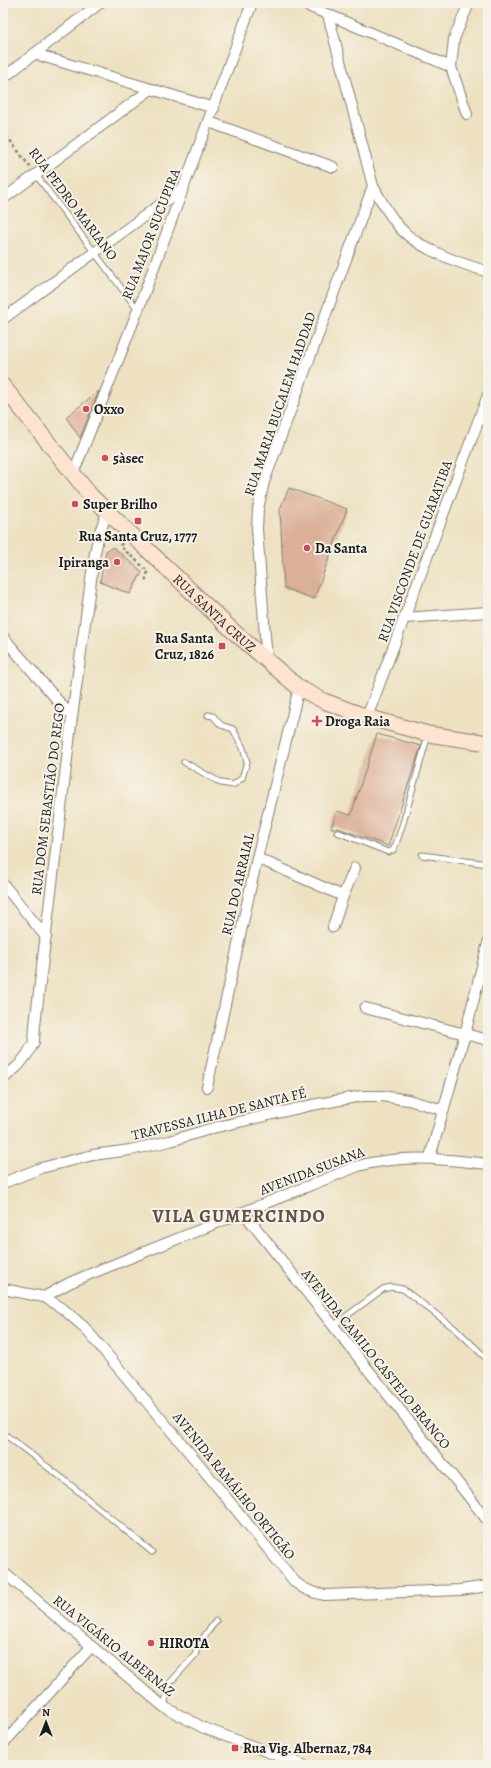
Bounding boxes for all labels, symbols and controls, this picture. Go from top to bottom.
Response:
street label: RUA PEDRO MARIANO [24,144,122,265]
street label: RUA MAJOR SUCUPIRA [117,165,185,302]
street label: RUA MARIA BUCALEM HADDAD [239,309,321,499]
place label: Oxxo [94,400,124,419]
marker: Oxxo [81,404,91,414]
place label: 5àsec [113,449,144,468]
marker: 5àsec [100,453,110,463]
street label: RUA VISCONDE DE GUARATIBA [373,457,457,645]
place label: Super Brilho [83,495,157,514]
marker: Super Brilho [70,499,80,509]
marker: Rua Santa Cruz, 1777 [133,516,143,526]
place label: Rua Santa Cruz, 1777 [79,527,197,546]
place label: Da Santa [315,539,367,558]
marker: Da Santa [302,543,312,553]
place label: Ipiranga [58,553,109,572]
marker: Ipiranga [112,557,122,567]
street label: RUA SANTA CRUZ [169,570,260,656]
place label: Rua Santa Cruz, 1826 [155,629,214,664]
marker: Rua Santa Cruz, 1826 [217,641,227,651]
street label: RUA DOM SEBASTIÃO DO REGO [27,702,69,896]
place label: Droga Raia [325,712,390,731]
marker: Droga Raia [312,716,322,726]
street label: RUA DO ARRAIAL [217,830,259,937]
street label: TRAVESSA ILHA DE SANTA FÉ [130,1083,308,1145]
street label: AVENIDA SUSANA [256,1142,368,1200]
district label: VILA GUMERCINDO [151,1204,326,1228]
street label: AVENIDA CAMILO CASTELO BRANCO [297,1264,455,1453]
street label: AVENIDA RAMÁLHO ORTIGÃO [168,1407,300,1564]
street label: RUA VIGÁRIO ALBERNAZ [49,1591,179,1701]
place label: HIROTA [159,1634,209,1653]
marker: HIROTA [146,1638,156,1648]
north arrow [26,1702,66,1742]
text: N [42,1705,50,1720]
place label: Rua Vig. Albernaz, 784 [243,1739,372,1758]
marker: Rua Vig. Albernaz, 784 [230,1743,240,1753]

